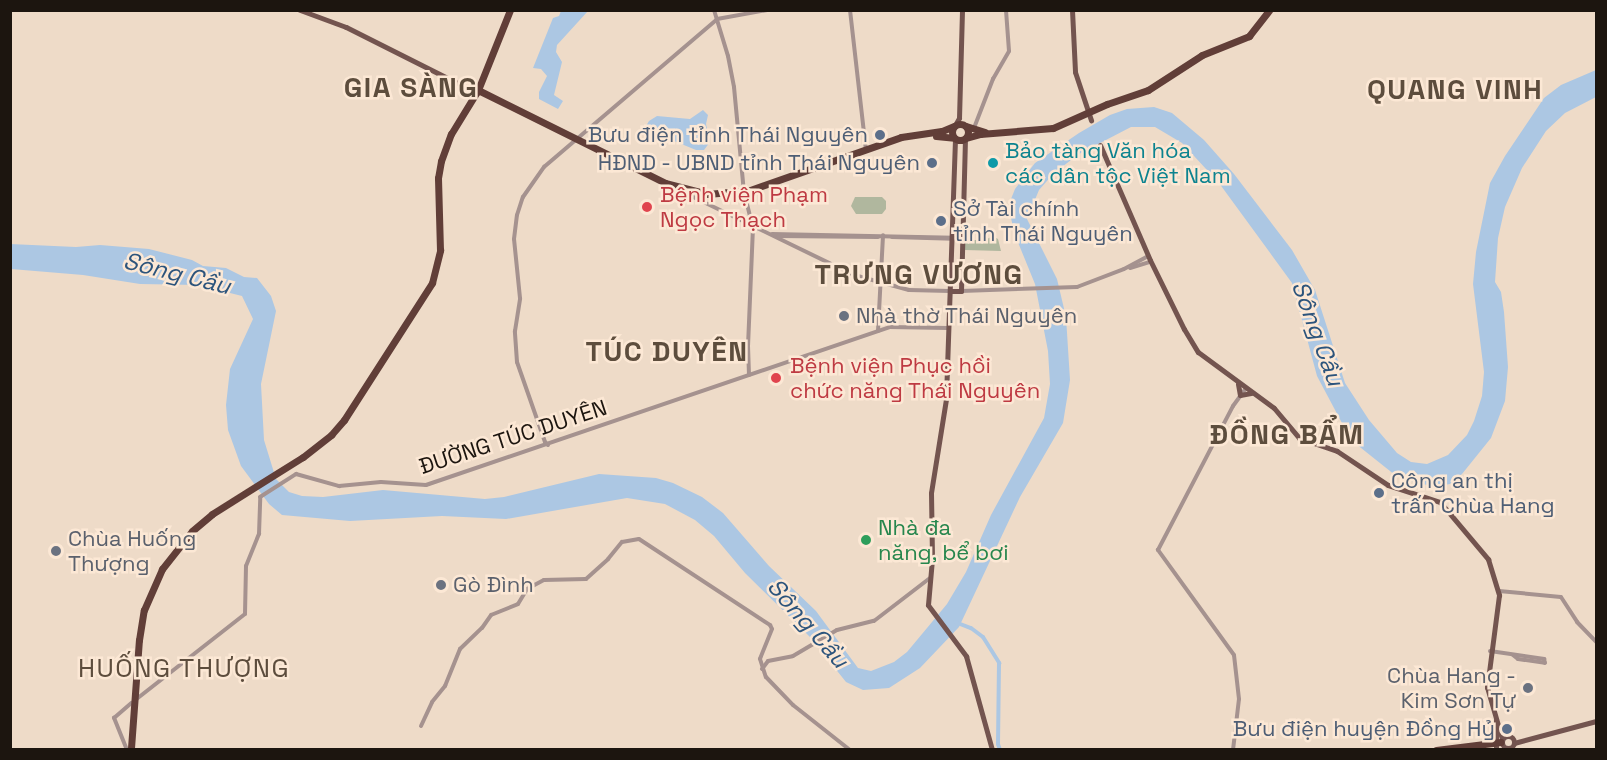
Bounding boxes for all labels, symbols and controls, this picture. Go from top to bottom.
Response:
district label: GIA SÀNG [344,70,478,104]
district label: QUANG VINH [1367,72,1543,106]
place label: Bưu điện tỉnh Thái Nguyên [587,122,868,148]
marker: Bưu điện tỉnh Thái Nguyên [873,128,887,142]
place label: Bảo tàng Văn hóa các dân tộc Việt Nam [1005,137,1231,188]
place label: HĐND - UBND tỉnh Thái Nguyên [596,150,920,176]
marker: HĐND - UBND tỉnh Thái Nguyên [925,156,939,170]
marker: Bảo tàng Văn hóa các dân tộc Việt Nam [986,156,1000,170]
place label: Bệnh viện Phạm Ngọc Thạch [660,181,828,232]
place label: Sở Tài chính tỉnh Thái Nguyên [953,195,1133,246]
marker: Bệnh viện Phạm Ngọc Thạch [638,198,656,216]
marker: Sở Tài chính tỉnh Thái Nguyên [934,214,948,228]
water label: Sông Cầu [120,246,234,300]
district label: TRƯNG VƯƠNG [814,257,1024,291]
water label: Sông Cầu [1286,277,1350,389]
place label: Nhà thờ Thái Nguyên [856,303,1078,329]
marker: Nhà thờ Thái Nguyên [837,309,851,323]
district label: TÚC DUYÊN [585,334,749,368]
place label: Bệnh viện Phục hồi chức năng Thái Nguyên [790,352,1041,404]
marker: Bệnh viện Phục hồi chức năng Thái Nguyên [767,369,785,387]
street label: ĐƯỜNG TÚC DUYÊN [416,394,610,480]
district label: ĐỒNG BẨM [1210,417,1364,451]
place label: Công an thị trấn Chùa Hang [1391,467,1555,518]
marker: Công an thị trấn Chùa Hang [1372,486,1386,500]
place label: Nhà đa năng, bể bơi [878,514,1009,566]
place label: Chùa Huống Thượng [68,525,196,576]
marker: Nhà đa năng, bể bơi [859,533,873,547]
marker: Chùa Huống Thượng [49,544,63,558]
place label: Gò Đình [453,572,534,598]
water label: Sông Cầu [761,572,855,674]
marker: Gò Đình [434,578,448,592]
district label: HUỐNG THƯỢNG [78,653,290,685]
place label: Chùa Hang - Kim Sơn Tự [1386,662,1516,714]
marker: Chùa Hang - Kim Sơn Tự [1521,681,1535,695]
place label: Bưu điện huyện Đồng Hỷ [1233,716,1495,742]
marker: Bưu điện huyện Đồng Hỷ [1500,722,1514,736]

